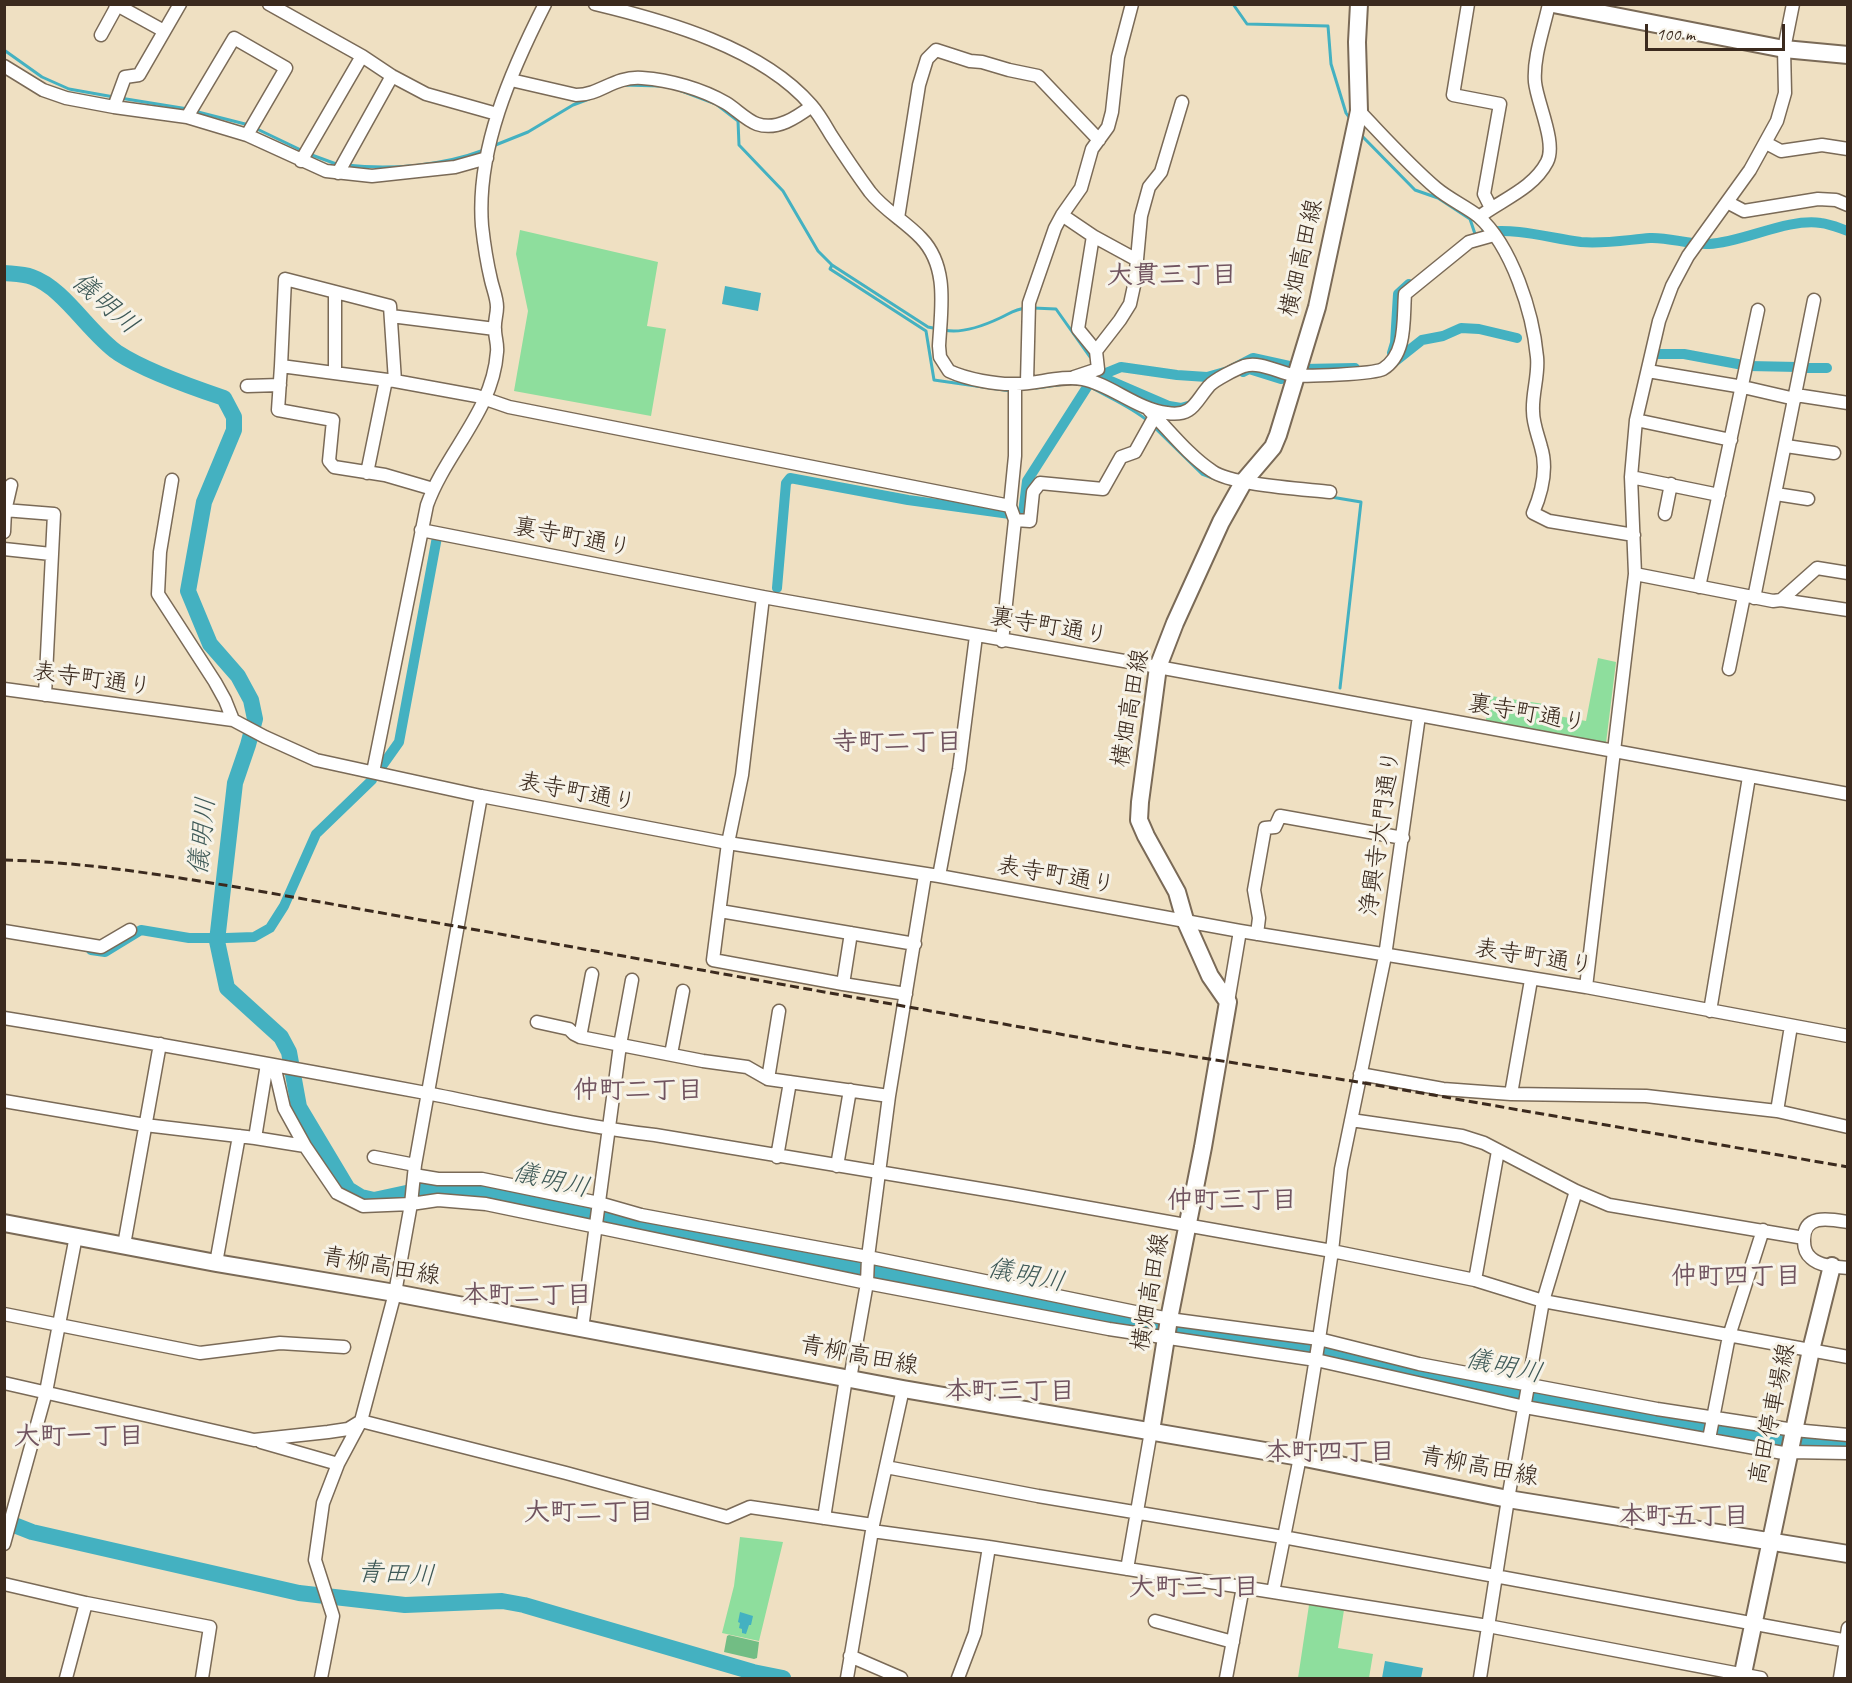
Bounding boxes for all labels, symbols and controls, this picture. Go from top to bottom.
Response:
scale bar [1648,12,1788,50]
text: 100 m [1656,23,1695,45]
street label: 横畑高田線 [1274,196,1330,320]
district label: 大貫三丁目 [1107,260,1237,292]
water label: 儀明川 [65,267,145,341]
street label: 裏寺町通り [510,512,634,564]
street label: 裏寺町通り [987,602,1111,652]
street label: 横畑高田線 [1106,646,1156,770]
street label: 表寺町通り [31,657,153,703]
street label: 裏寺町通り [1465,689,1589,739]
district label: 寺町二丁目 [832,727,962,759]
street label: 浄興寺大門通り [1355,748,1407,918]
street label: 表寺町通り [515,767,639,819]
water label: 儀明川 [183,796,223,876]
street label: 表寺町通り [994,851,1118,901]
street label: 表寺町通り [1472,934,1596,982]
district label: 仲町二丁目 [573,1075,703,1107]
water label: 儀明川 [509,1157,593,1205]
district label: 仲町三丁目 [1167,1185,1297,1217]
street label: 横畑高田線 [1126,1230,1176,1354]
street label: 青柳高田線 [319,1242,443,1292]
water label: 儀明川 [985,1253,1067,1299]
district label: 仲町四丁目 [1671,1261,1801,1293]
district label: 本町二丁目 [462,1280,592,1312]
street label: 青柳高田線 [797,1330,921,1382]
street label: 高田停車場線 [1744,1341,1802,1487]
water label: 儀明川 [1463,1344,1545,1390]
district label: 本町三丁目 [945,1376,1075,1408]
district label: 大町一丁目 [14,1421,144,1453]
district label: 本町四丁目 [1265,1437,1395,1469]
street label: 青柳高田線 [1417,1441,1541,1493]
district label: 大町二丁目 [524,1497,654,1529]
district label: 本町五丁目 [1619,1501,1749,1533]
water label: 青田川 [356,1557,436,1593]
district label: 大町三丁目 [1129,1572,1259,1604]

